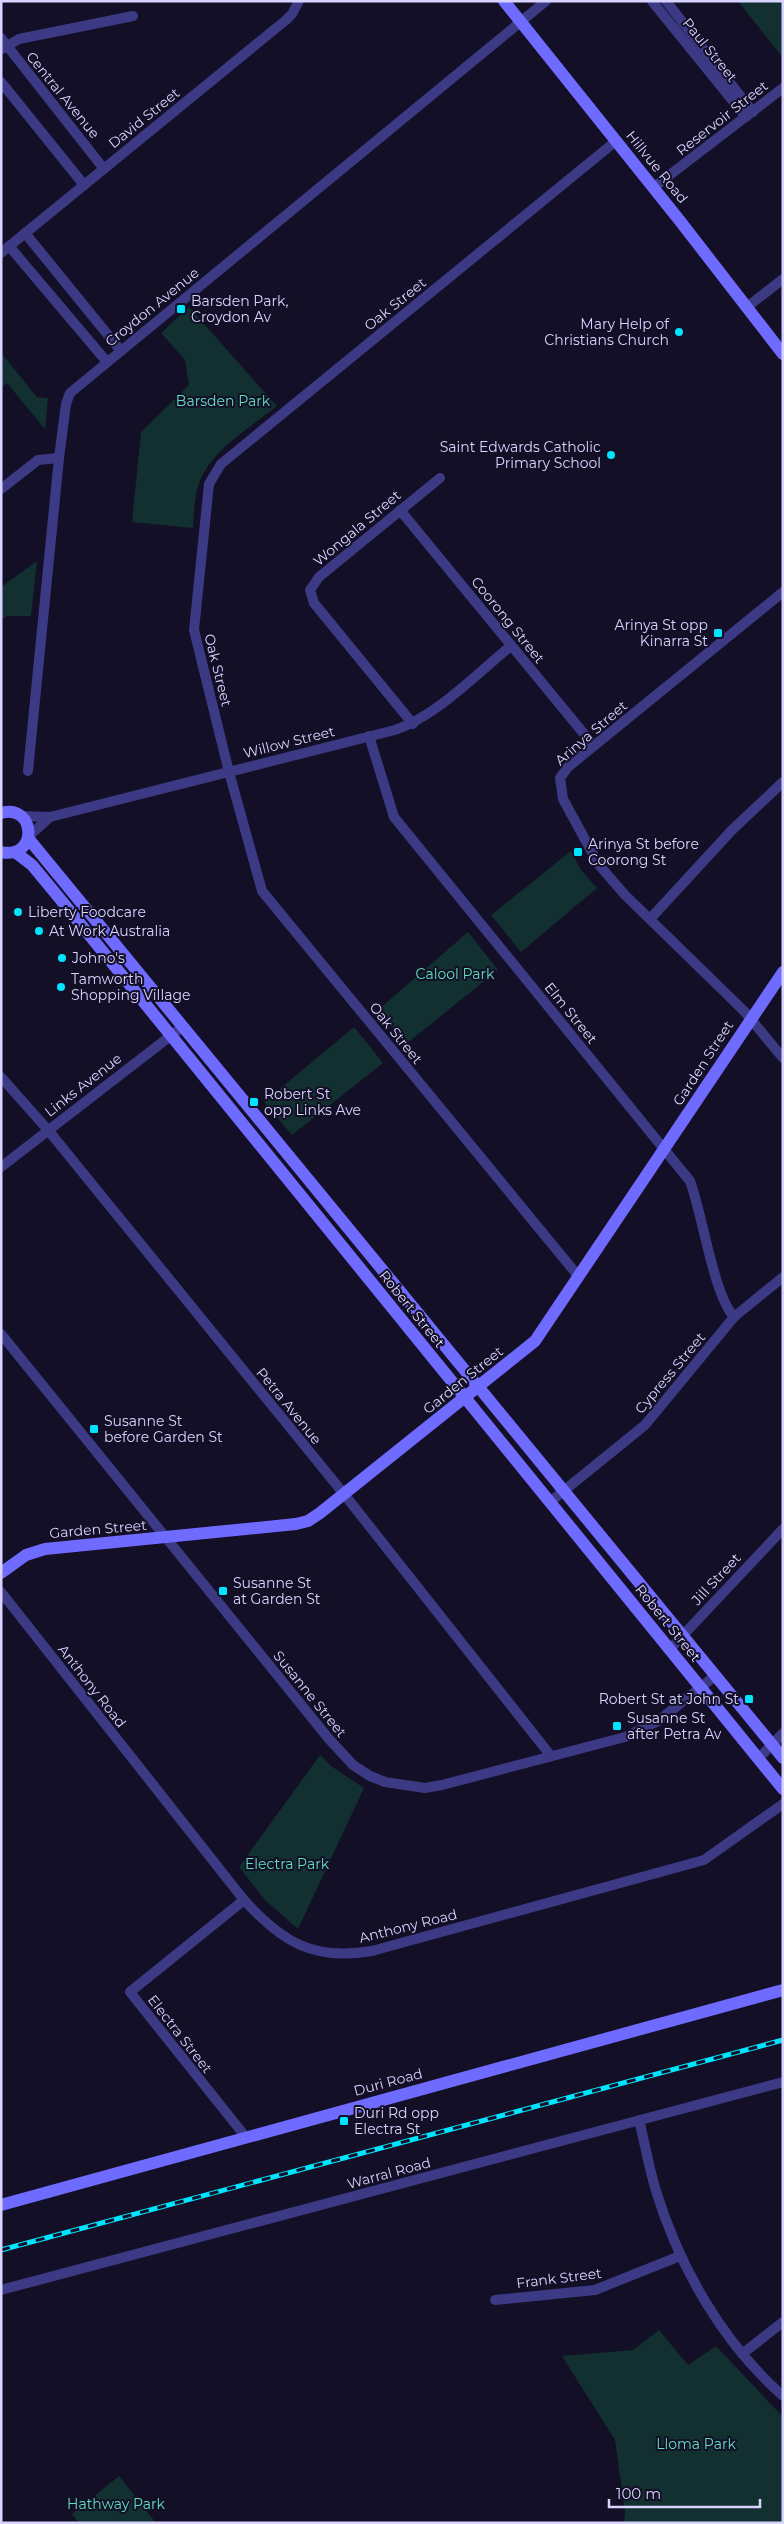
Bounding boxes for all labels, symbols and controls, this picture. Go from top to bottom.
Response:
street label: Paul Street [679,14,742,86]
street label: Central Avenue [22,48,104,142]
street label: Reservoir Street [673,76,772,159]
street label: David Street [105,84,184,152]
street label: Hillvue Road [622,127,692,207]
street label: Croydon Avenue [101,264,203,350]
street label: Oak Street [360,273,430,334]
place label: Barsden Park, Croydon Av [191,292,288,326]
marker: Barsden Park, Croydon Av [175,303,187,315]
place label: Mary Help of Christians Church [544,315,670,349]
marker: Mary Help of Christians Church [673,326,685,338]
park label: Barsden Park [176,392,271,410]
place label: Saint Edwards Catholic Primary School [440,438,601,472]
marker: Saint Edwards Catholic Primary School [605,449,617,461]
street label: Wongala Street [310,486,405,570]
street label: Coorong Street [468,573,549,667]
place label: Arinya St opp Kinarra St [615,616,708,650]
marker: Arinya St opp Kinarra St [712,627,724,639]
street label: Oak Street [200,632,236,709]
street label: Arinya Street [551,696,631,769]
street label: Willow Street [241,722,337,762]
place label: Arinya St before Coorong St [588,835,699,869]
marker: Arinya St before Coorong St [572,846,584,858]
place label: Liberty Foodcare [28,903,146,921]
marker: Liberty Foodcare [12,906,24,918]
place label: At Work Australia [49,922,170,940]
marker: At Work Australia [33,925,45,937]
place label: Johno's [71,949,125,967]
marker: Johno's [56,952,68,964]
park label: Calool Park [416,965,495,983]
place label: Tamworth Shopping Village [71,970,190,1004]
street label: Elm Street [541,979,601,1048]
marker: Tamworth Shopping Village [55,981,67,993]
street label: Oak Street [366,998,427,1068]
street label: Garden Street [669,1017,737,1109]
street label: Links Avenue [41,1049,125,1121]
place label: Robert St opp Links Ave [264,1085,361,1119]
marker: Robert St opp Links Ave [248,1096,260,1108]
street label: Robert Street [375,1267,449,1352]
street label: Cypress Street [631,1328,709,1417]
street label: Garden Street [419,1342,507,1418]
street label: Petra Avenue [252,1364,326,1448]
place label: Susanne St before Garden St [104,1412,223,1446]
marker: Susanne St before Garden St [88,1423,100,1435]
street label: Garden Street [48,1516,148,1542]
street label: Jill Street [687,1549,745,1609]
place label: Susanne St at Garden St [233,1574,321,1608]
street label: Robert Street [631,1581,705,1666]
marker: Susanne St at Garden St [217,1585,229,1597]
street label: Anthony Road [54,1641,130,1731]
street label: Susanne Street [269,1647,351,1741]
place label: Robert St at John St [599,1690,739,1708]
marker: Robert St at John St [743,1693,755,1705]
place label: Susanne St after Petra Av [627,1709,722,1743]
marker: Susanne St after Petra Av [611,1720,623,1732]
park label: Electra Park [245,1855,330,1873]
street label: Anthony Road [357,1905,459,1947]
street label: Electra Street [144,1991,216,2077]
street label: Duri Road [352,2064,424,2100]
place label: Duri Rd opp Electra St [354,2104,439,2138]
marker: Duri Rd opp Electra St [338,2115,350,2127]
street label: Warral Road [345,2153,433,2193]
street label: Frank Street [515,2264,603,2292]
park label: Lloma Park [656,2435,736,2453]
scale bar [609,2476,760,2508]
text: 100 m [616,2484,661,2503]
park label: Hathway Park [67,2495,166,2513]

